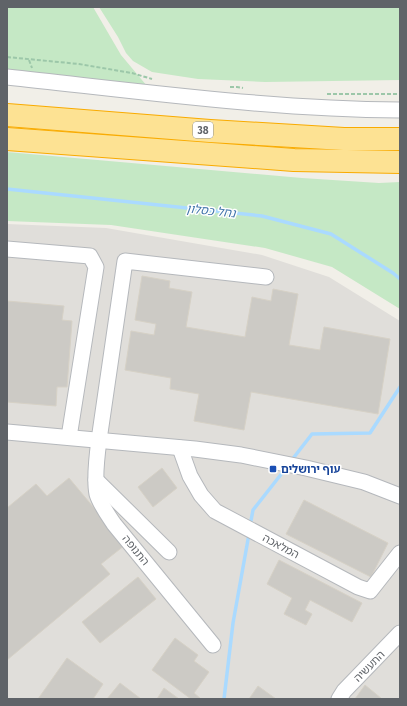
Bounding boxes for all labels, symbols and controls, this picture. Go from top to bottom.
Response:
road number: 38 [193,122,213,138]
water label: נחל כסלון [186,201,238,221]
place label: עוף ירושלים [281,463,340,476]
marker: עוף ירושלים [268,464,278,474]
street label: המלאכה [260,531,301,561]
street label: התנופה [119,533,152,568]
street label: התעשיה [351,648,388,685]

